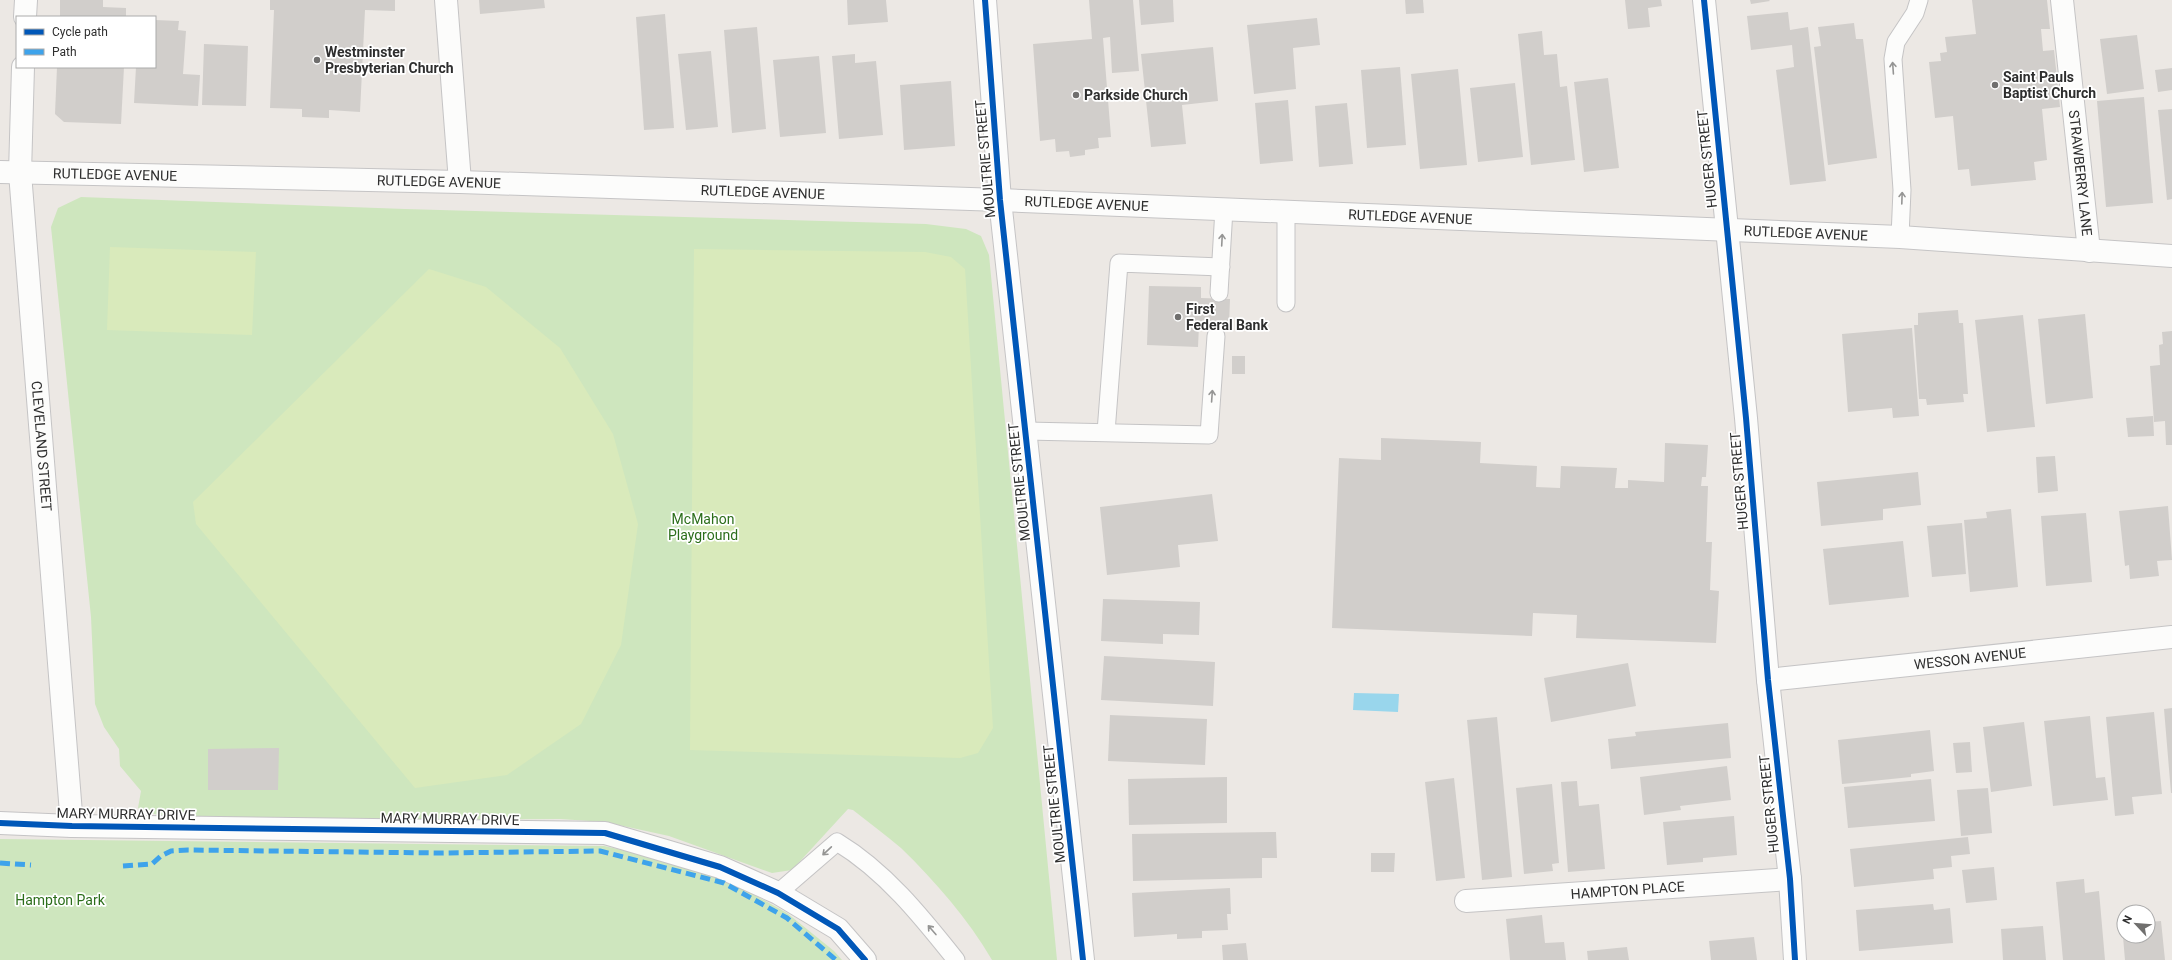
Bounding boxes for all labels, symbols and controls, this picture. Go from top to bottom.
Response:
legend [16,16,156,68]
text: Cycle path [52,25,108,39]
place label: Westminster Presbyterian Church [325,44,454,76]
text: Path [52,45,77,59]
marker: Westminster Presbyterian Church [312,55,322,65]
one-way arrow [1890,62,1897,75]
place label: Saint Pauls Baptist Church [2003,69,2096,101]
marker: Saint Pauls Baptist Church [1990,80,2000,90]
place label: Parkside Church [1084,87,1188,103]
marker: Parkside Church [1071,90,1081,100]
street label: MOULTRIE STREET [972,99,998,219]
street label: HUGER STREET [1694,109,1720,209]
street label: STRAWBERRY LANE [2066,109,2095,237]
street label: RUTLEDGE AVENUE [53,165,177,184]
street label: RUTLEDGE AVENUE [377,172,501,191]
street label: RUTLEDGE AVENUE [700,182,825,202]
one-way arrow [1898,192,1905,205]
street label: RUTLEDGE AVENUE [1024,193,1149,214]
street label: RUTLEDGE AVENUE [1348,206,1473,227]
street label: RUTLEDGE AVENUE [1744,223,1868,244]
one-way arrow [1218,234,1226,247]
place label: First Federal Bank [1186,301,1268,333]
marker: First Federal Bank [1173,312,1183,322]
street label: CLEVELAND STREET [29,380,55,513]
one-way arrow [1208,390,1215,403]
street label: MOULTRIE STREET [1005,422,1033,542]
street label: HUGER STREET [1727,431,1751,531]
park label: McMahon Playground [668,511,738,543]
street label: WESSON AVENUE [1913,645,2027,672]
street label: MOULTRIE STREET [1040,744,1068,864]
street label: HUGER STREET [1756,754,1782,854]
street label: MARY MURRAY DRIVE [56,805,196,823]
street label: MARY MURRAY DRIVE [380,810,520,828]
one-way arrow [822,846,832,855]
street label: HAMPTON PLACE [1570,878,1685,902]
park label: Hampton Park [15,892,106,908]
north arrow [2116,904,2156,944]
text: N [2120,913,2135,926]
one-way arrow [927,924,936,935]

